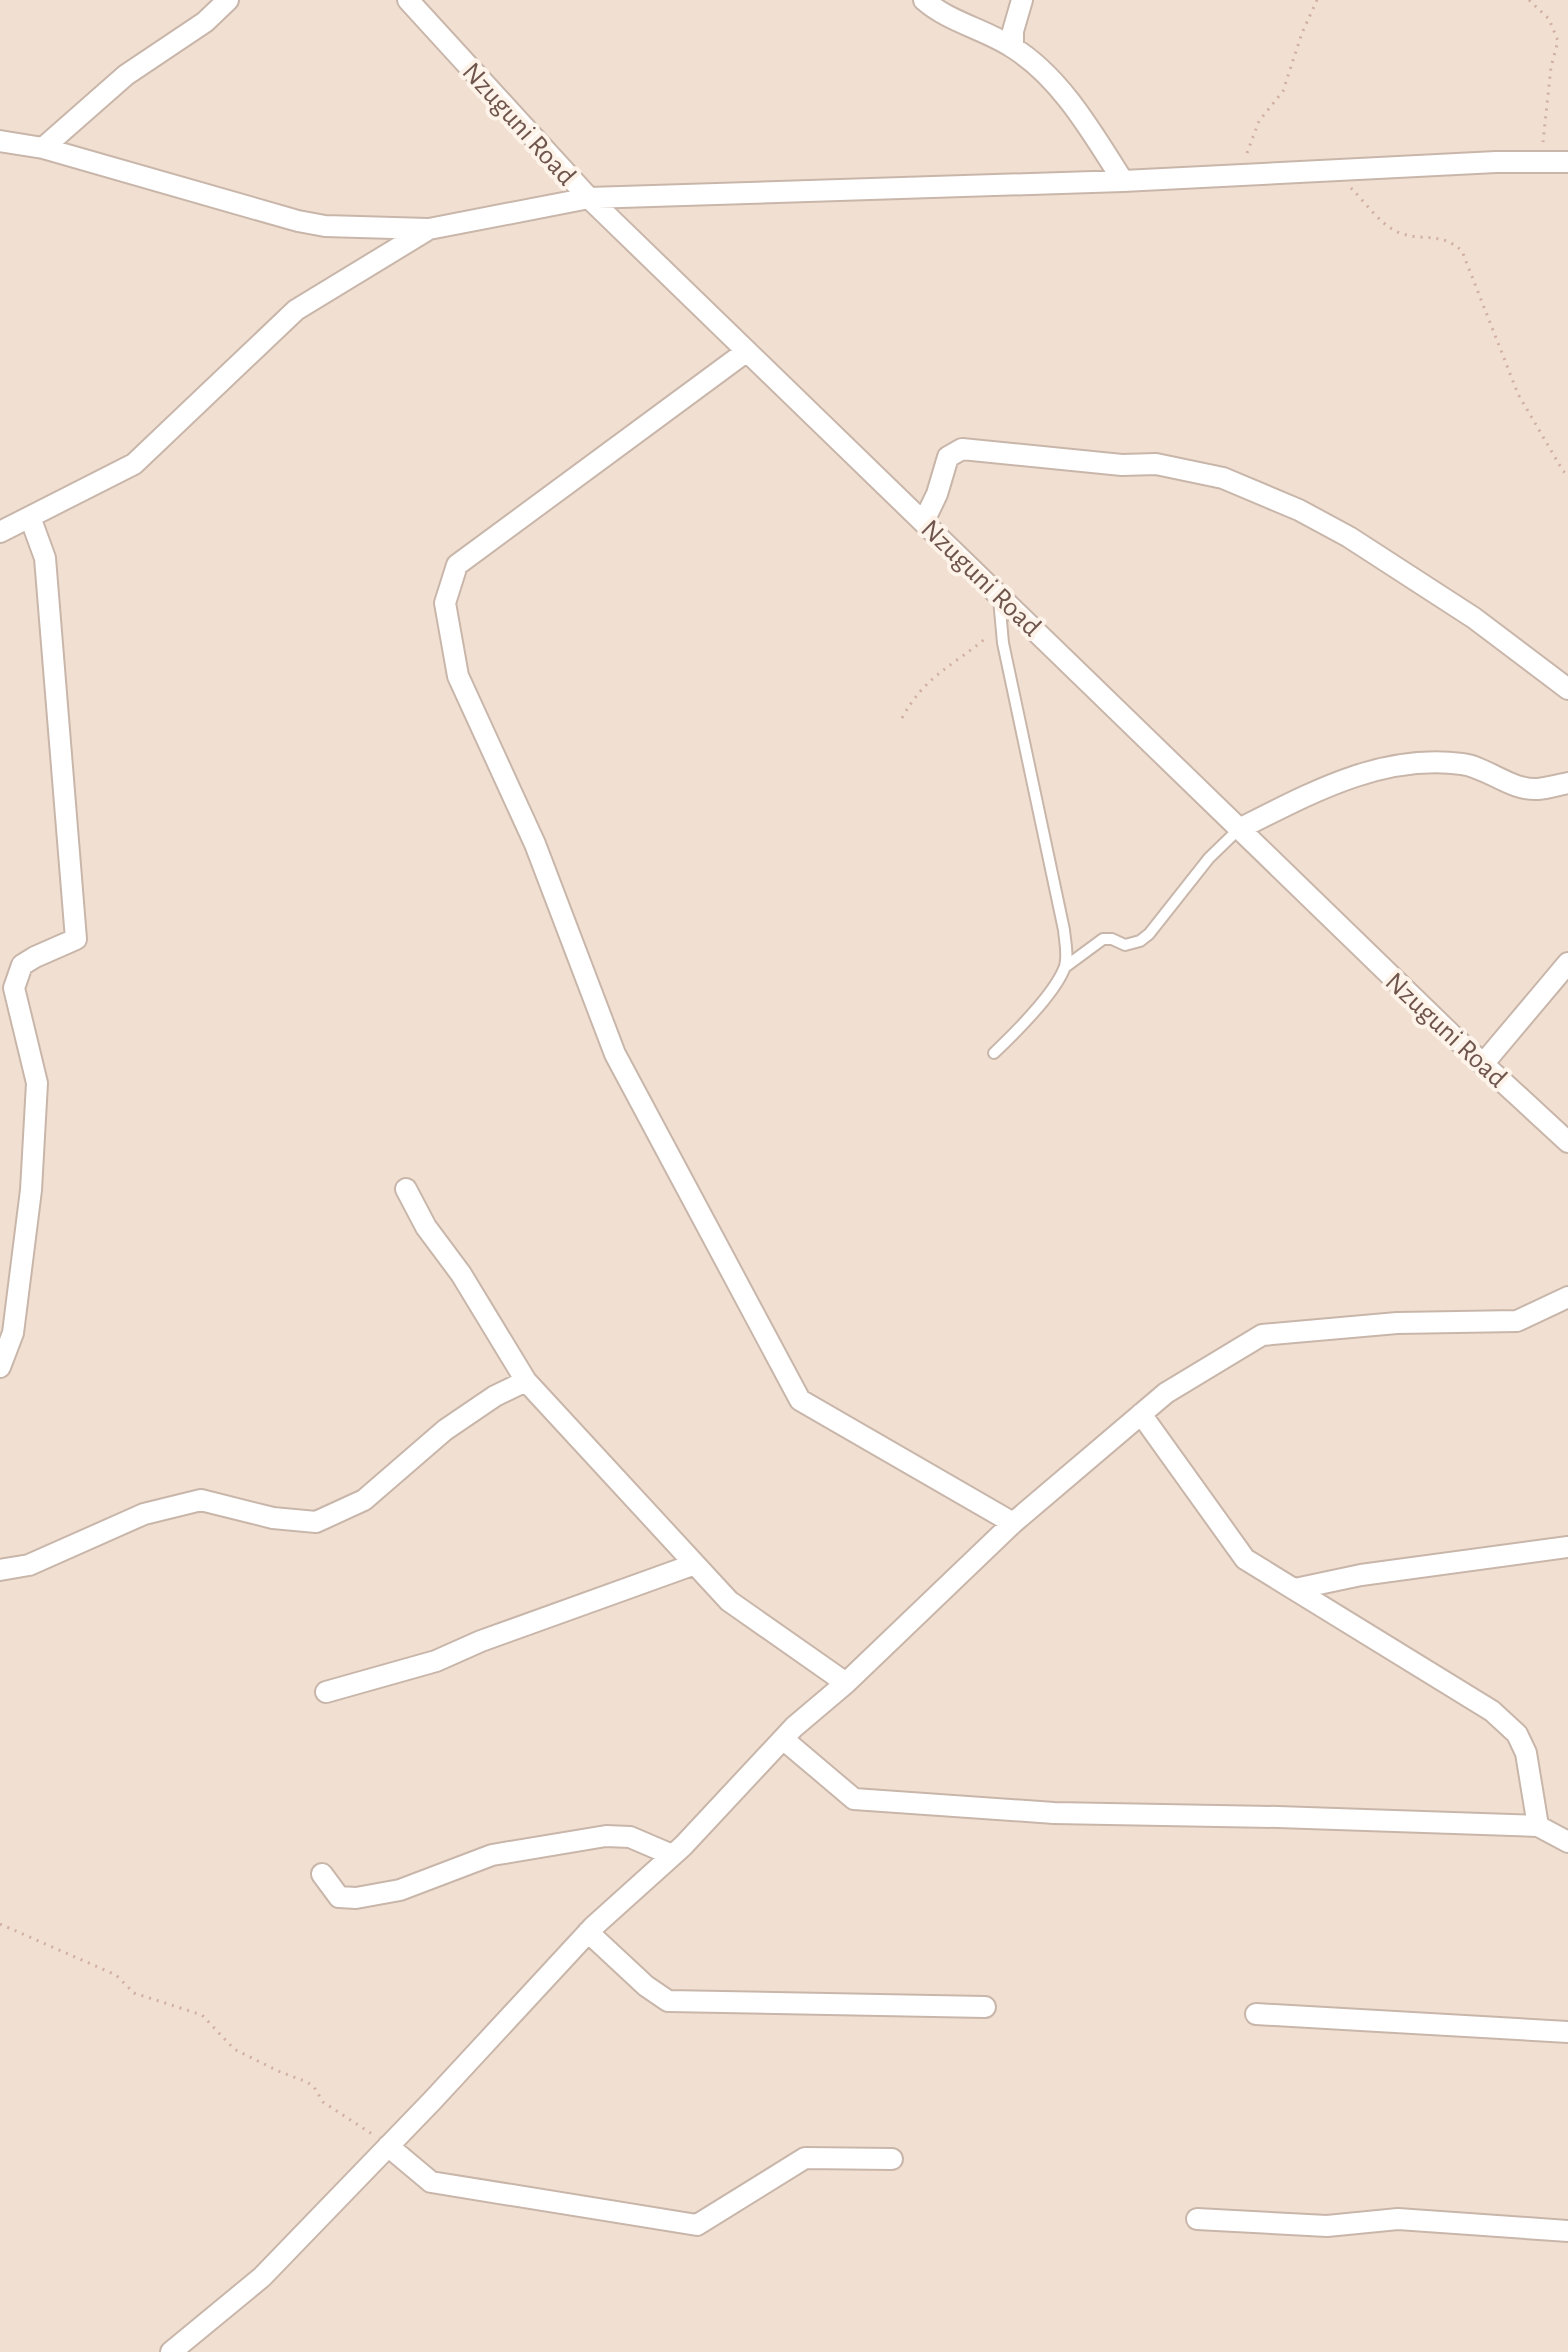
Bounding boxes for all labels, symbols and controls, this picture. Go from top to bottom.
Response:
street label: Nzuguni Road [457,58,580,191]
street label: Nzuguni Road [915,515,1046,642]
street label: Nzuguni Road [1380,968,1512,1093]

